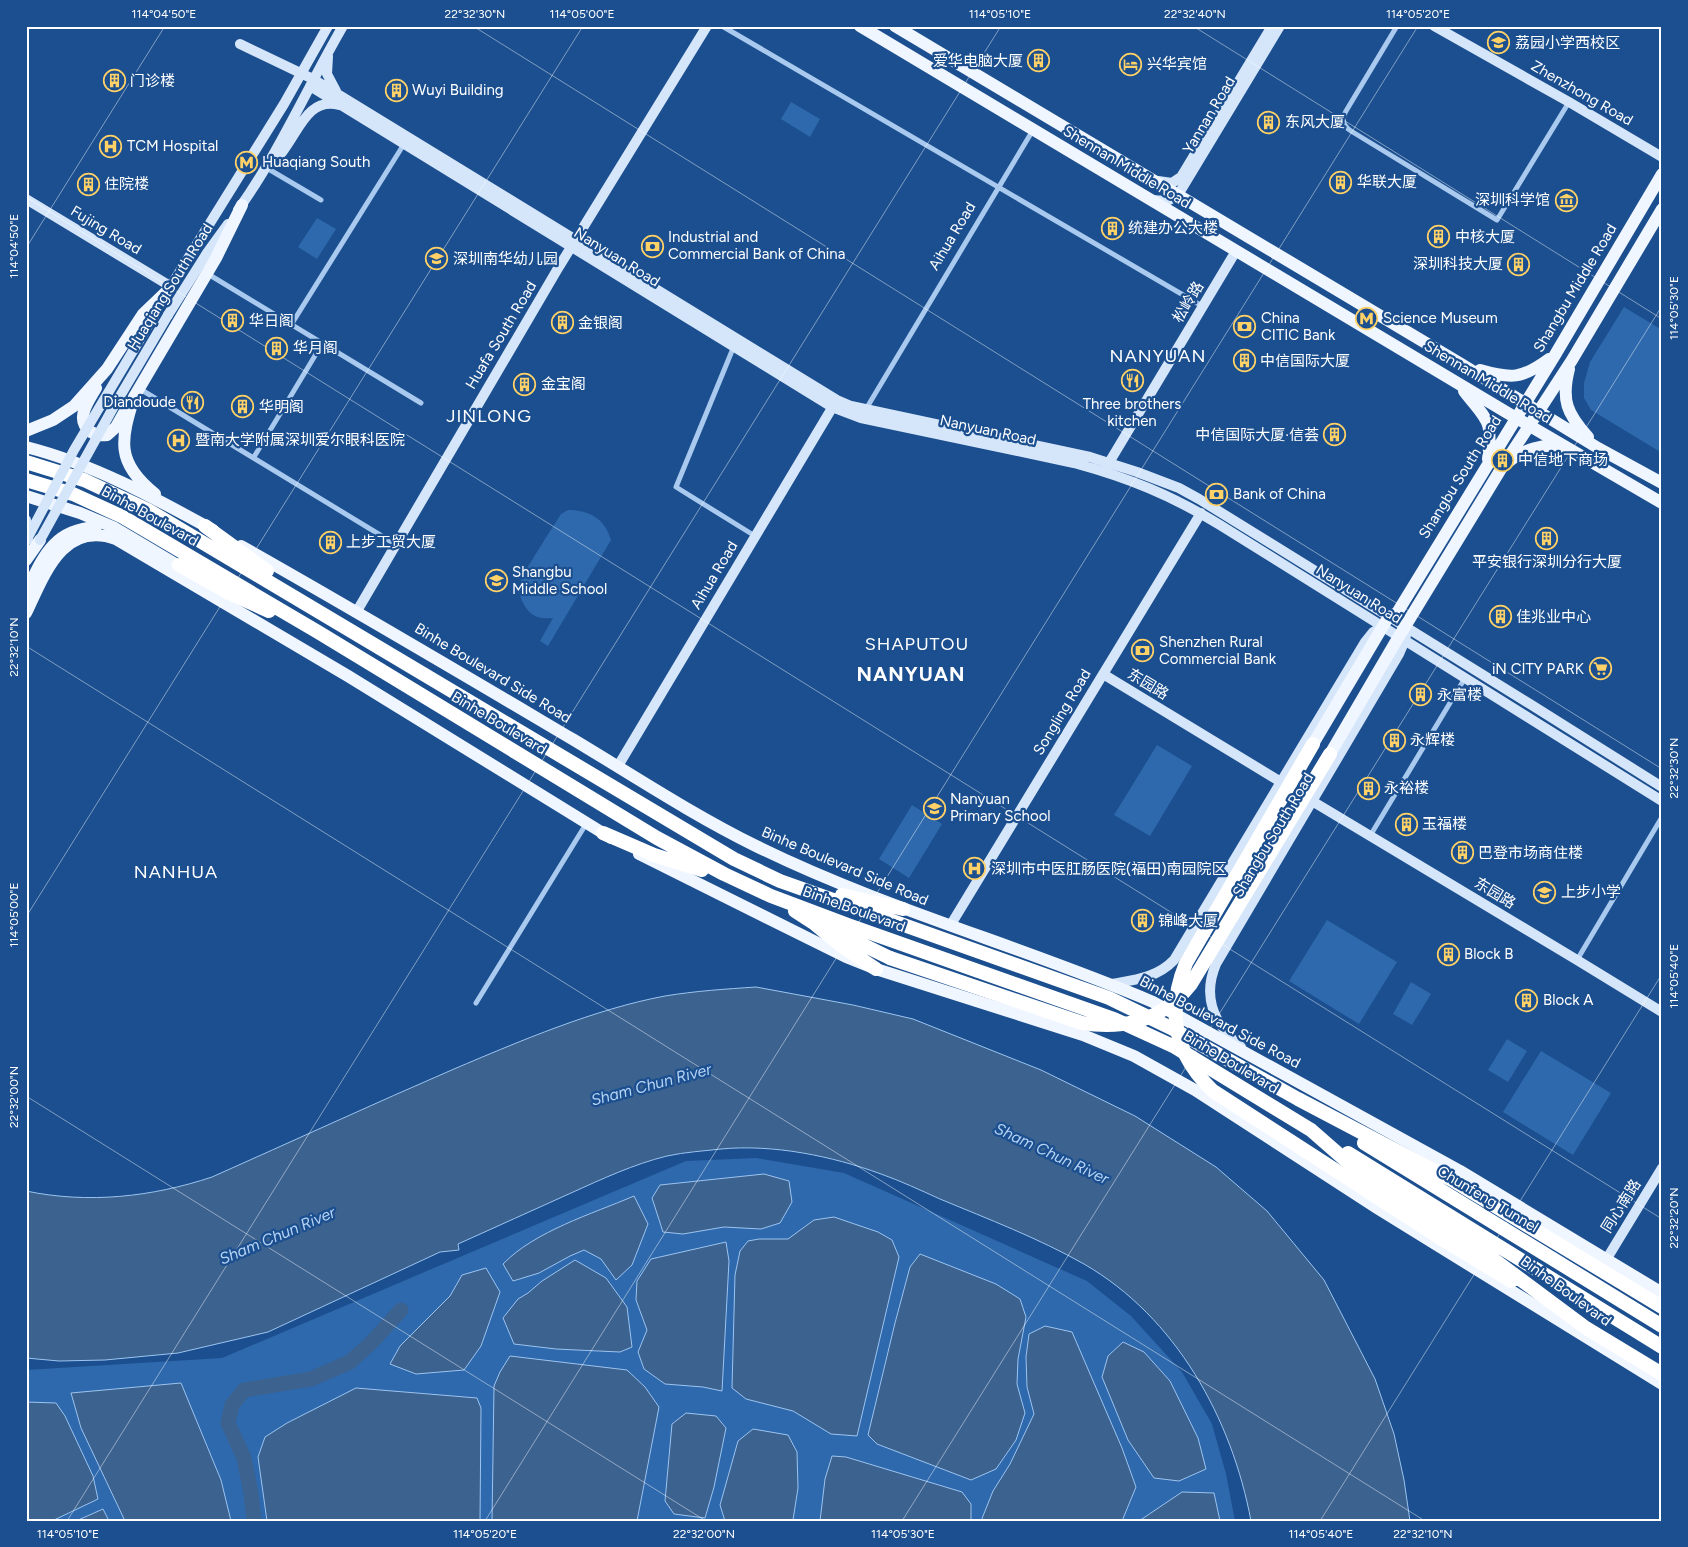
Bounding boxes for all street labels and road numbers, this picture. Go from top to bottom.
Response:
street label: Zhenzhong Road [1528,57,1636,129]
street label: Yannan Road [1179,73,1239,157]
street label: Shennan Middle Road [1060,122,1194,212]
street label: Aihua Road [925,199,979,273]
street label: Fujing Road [67,202,145,258]
street label: Huaqiang South Road [124,220,216,354]
street label: Shangbu Middle Road [1529,220,1621,356]
street label: Nanyuan Road [571,223,663,291]
street label: Huafa South Road [462,278,540,392]
street label: 松岭路 [1169,278,1207,326]
street label: Shennan Middle Road [1421,337,1555,427]
street label: Nanyuan Road [938,411,1038,449]
street label: Shangbu South Road [1415,412,1505,542]
street label: Binhe Boulevard [98,482,202,550]
street label: Aihua Road [687,538,741,612]
street label: Nanyuan Road [1313,560,1405,628]
street label: Binhe Boulevard Side Road [411,619,575,727]
street label: 东园路 [1124,665,1172,703]
street label: Songling Road [1029,666,1095,758]
street label: Binhe Boulevard [448,687,550,759]
street label: Shangbu South Road [1229,770,1317,900]
street label: Binhe Boulevard Side Road [759,823,931,909]
street label: 东园路 [1471,874,1519,912]
street label: Binhe Boulevard [800,882,908,936]
street label: Binhe Boulevard Side Road [1137,972,1303,1072]
street label: Binhe Boulevard [1180,1026,1282,1098]
street label: Chunfeng Tunnel [1434,1162,1542,1236]
street label: 同心南路 [1597,1176,1645,1236]
street label: Binhe Boulevard [1517,1252,1615,1330]

